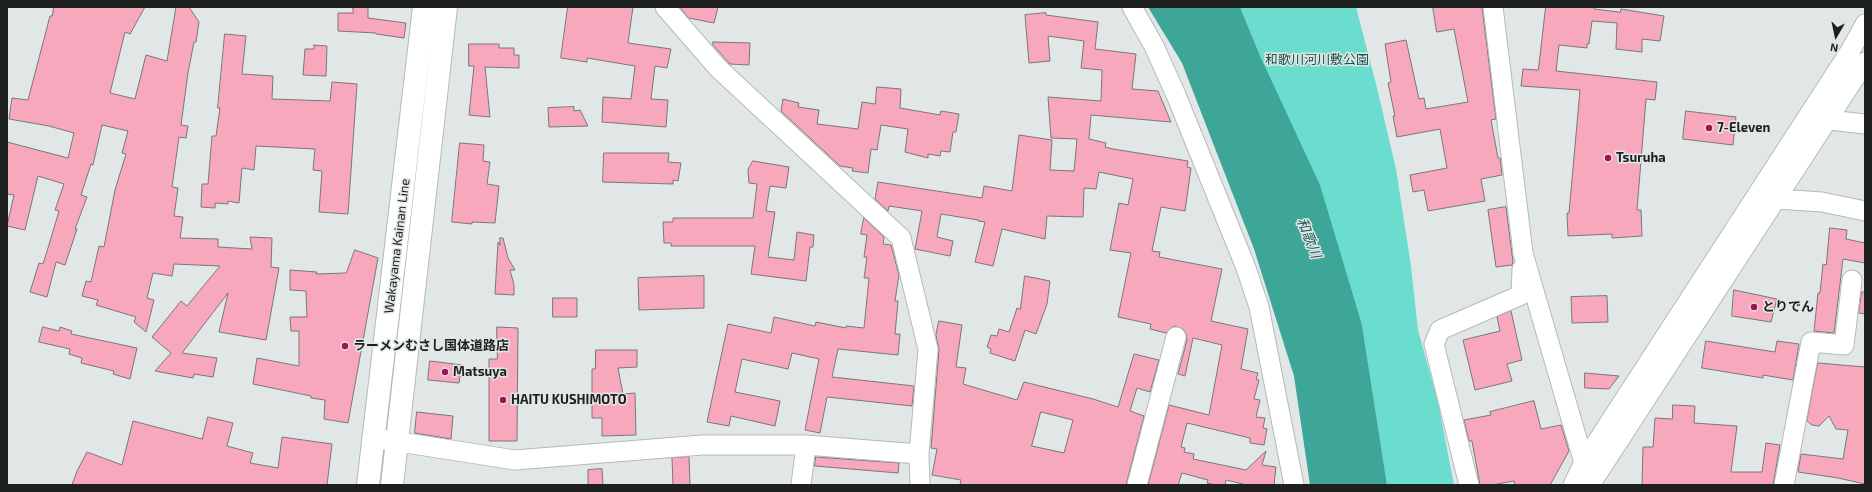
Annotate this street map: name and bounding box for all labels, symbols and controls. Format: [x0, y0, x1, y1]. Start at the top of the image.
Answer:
north arrow [1816, 16, 1856, 56]
text: N [1829, 41, 1839, 55]
park label: 和歌川河川敷公園 [1265, 52, 1369, 68]
place label: 7-Eleven [1717, 120, 1770, 136]
marker: 7-Eleven [1704, 123, 1714, 133]
place label: Tsuruha [1616, 150, 1666, 166]
marker: Tsuruha [1603, 153, 1613, 163]
street label: Wakayama Kainan Line [381, 178, 413, 314]
water label: 和歌川 [1293, 215, 1325, 261]
place label: とりでん [1762, 299, 1814, 315]
marker: とりでん [1749, 302, 1759, 312]
place label: ラーメンむさし国体道路店 [353, 338, 509, 354]
marker: ラーメンむさし国体道路店 [340, 341, 350, 351]
place label: Matsuya [453, 364, 507, 380]
marker: Matsuya [440, 367, 450, 377]
place label: HAITU KUSHIMOTO [511, 392, 627, 408]
marker: HAITU KUSHIMOTO [498, 395, 508, 405]

